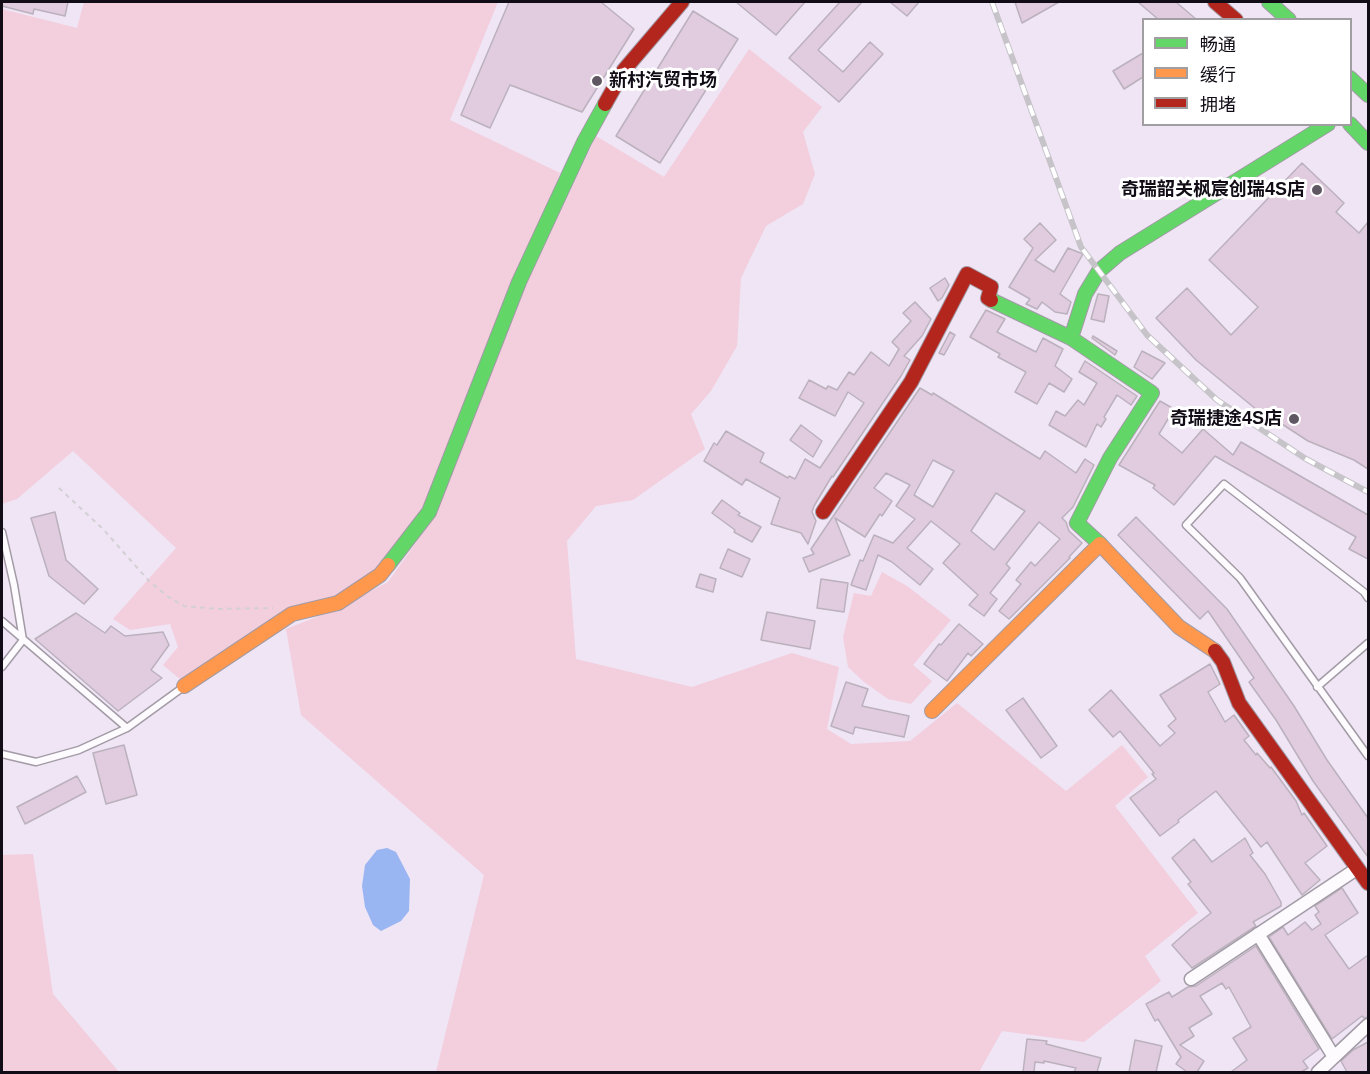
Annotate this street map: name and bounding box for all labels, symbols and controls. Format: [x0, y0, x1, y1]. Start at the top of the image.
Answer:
legend [1142, 18, 1352, 126]
text: 畅通 [1200, 35, 1236, 55]
text: 缓行 [1200, 65, 1236, 85]
place label: 新村汽贸市场 [609, 70, 717, 92]
marker: 新村汽贸市场 [590, 74, 604, 88]
text: 拥堵 [1200, 95, 1236, 115]
place label: 奇瑞韶关枫宸创瑞4S店 [1121, 179, 1305, 201]
marker: 奇瑞韶关枫宸创瑞4S店 [1310, 183, 1324, 197]
place label: 奇瑞捷途4S店 [1170, 408, 1282, 430]
marker: 奇瑞捷途4S店 [1287, 412, 1301, 426]

